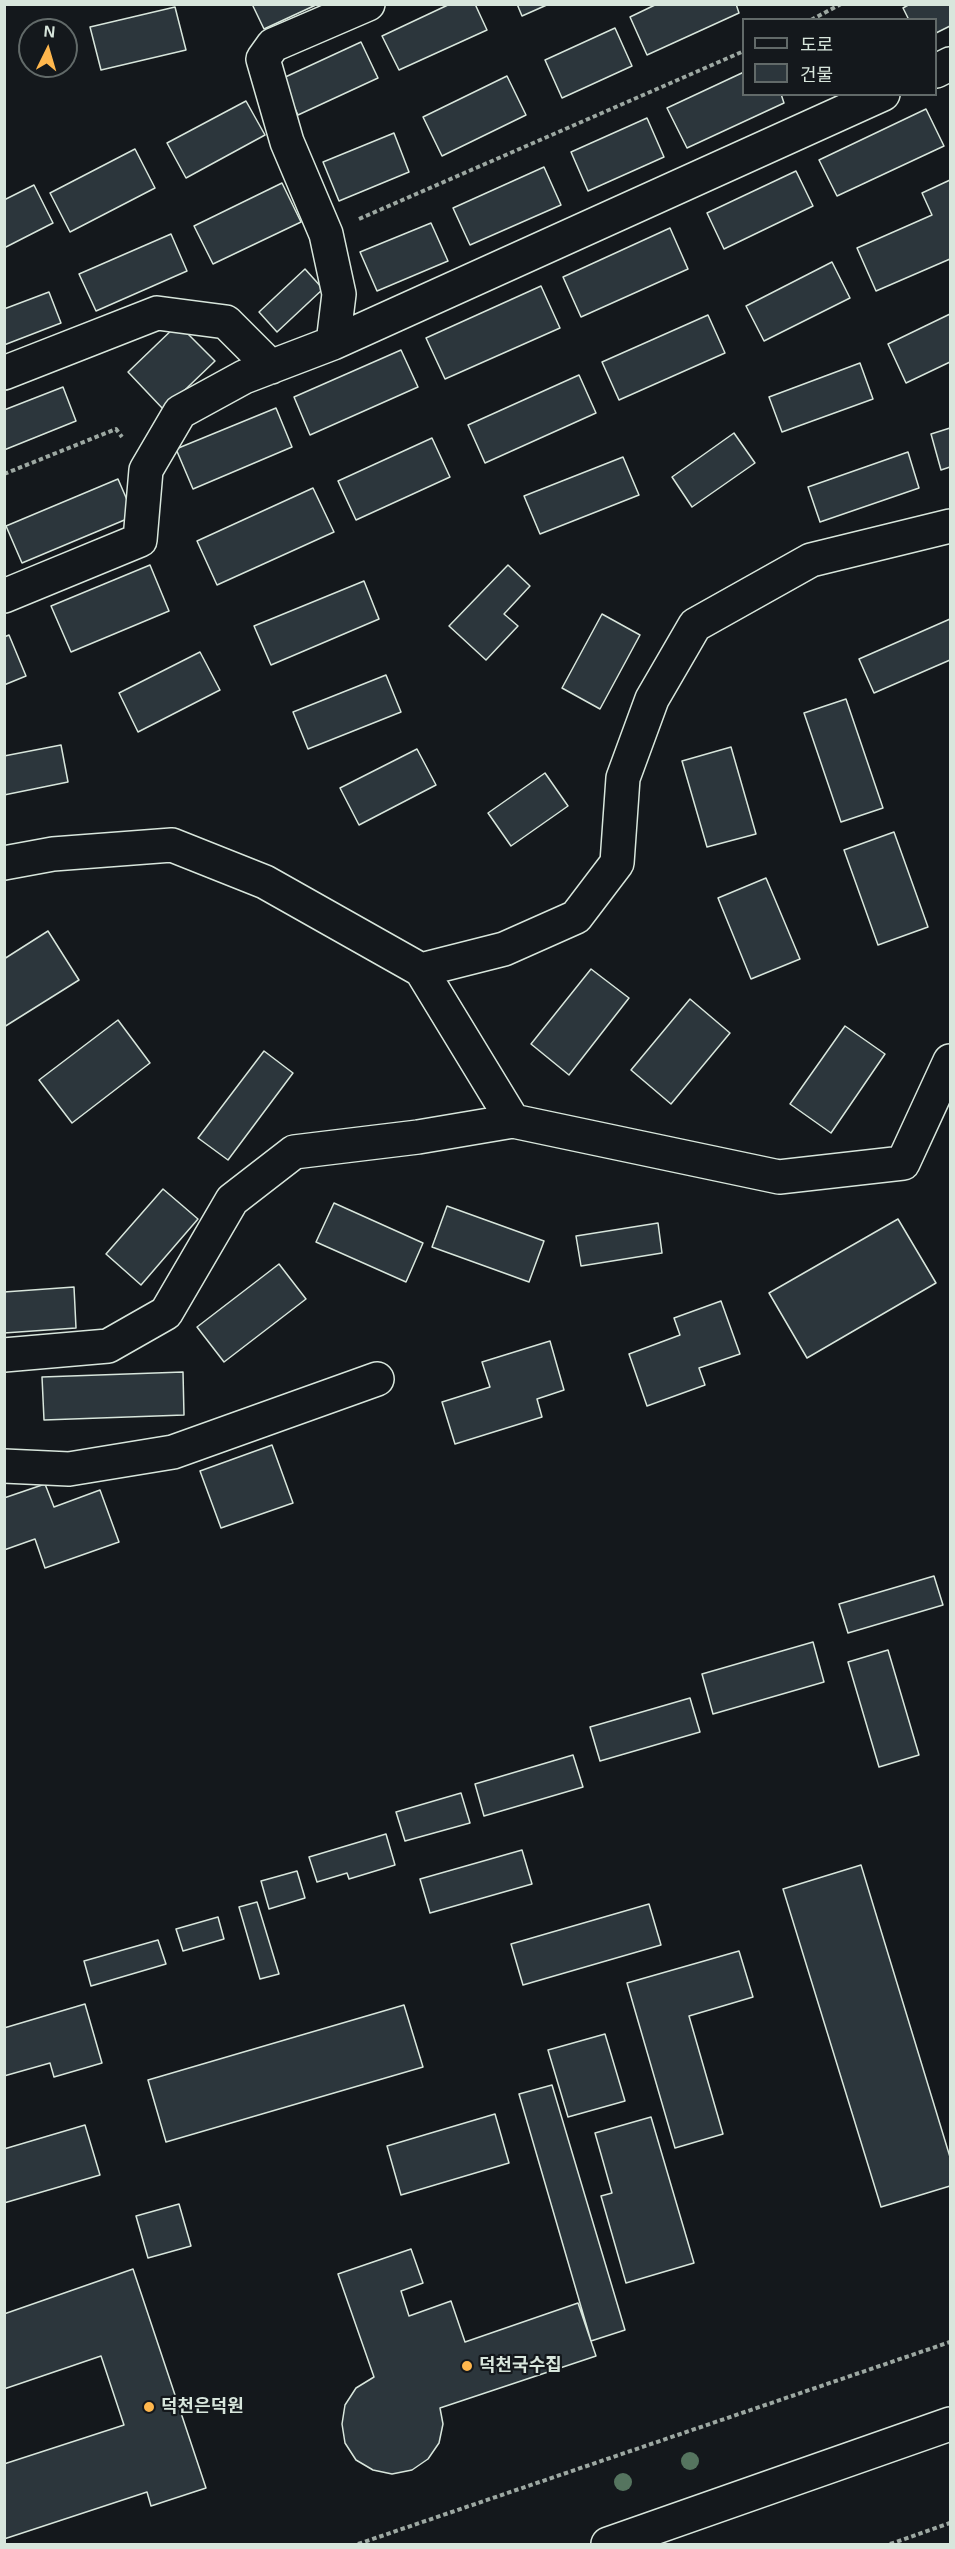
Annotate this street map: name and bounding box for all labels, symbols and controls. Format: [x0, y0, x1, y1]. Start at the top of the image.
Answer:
north arrow [18, 18, 78, 78]
legend [742, 18, 937, 96]
text: N [43, 23, 56, 41]
text: 도로 [800, 35, 833, 55]
text: 건물 [800, 65, 833, 85]
place label: 덕천국수집 [479, 2355, 562, 2377]
marker: 덕천국수집 [460, 2359, 474, 2373]
place label: 덕천은덕원 [161, 2396, 244, 2418]
marker: 덕천은덕원 [142, 2400, 156, 2414]

